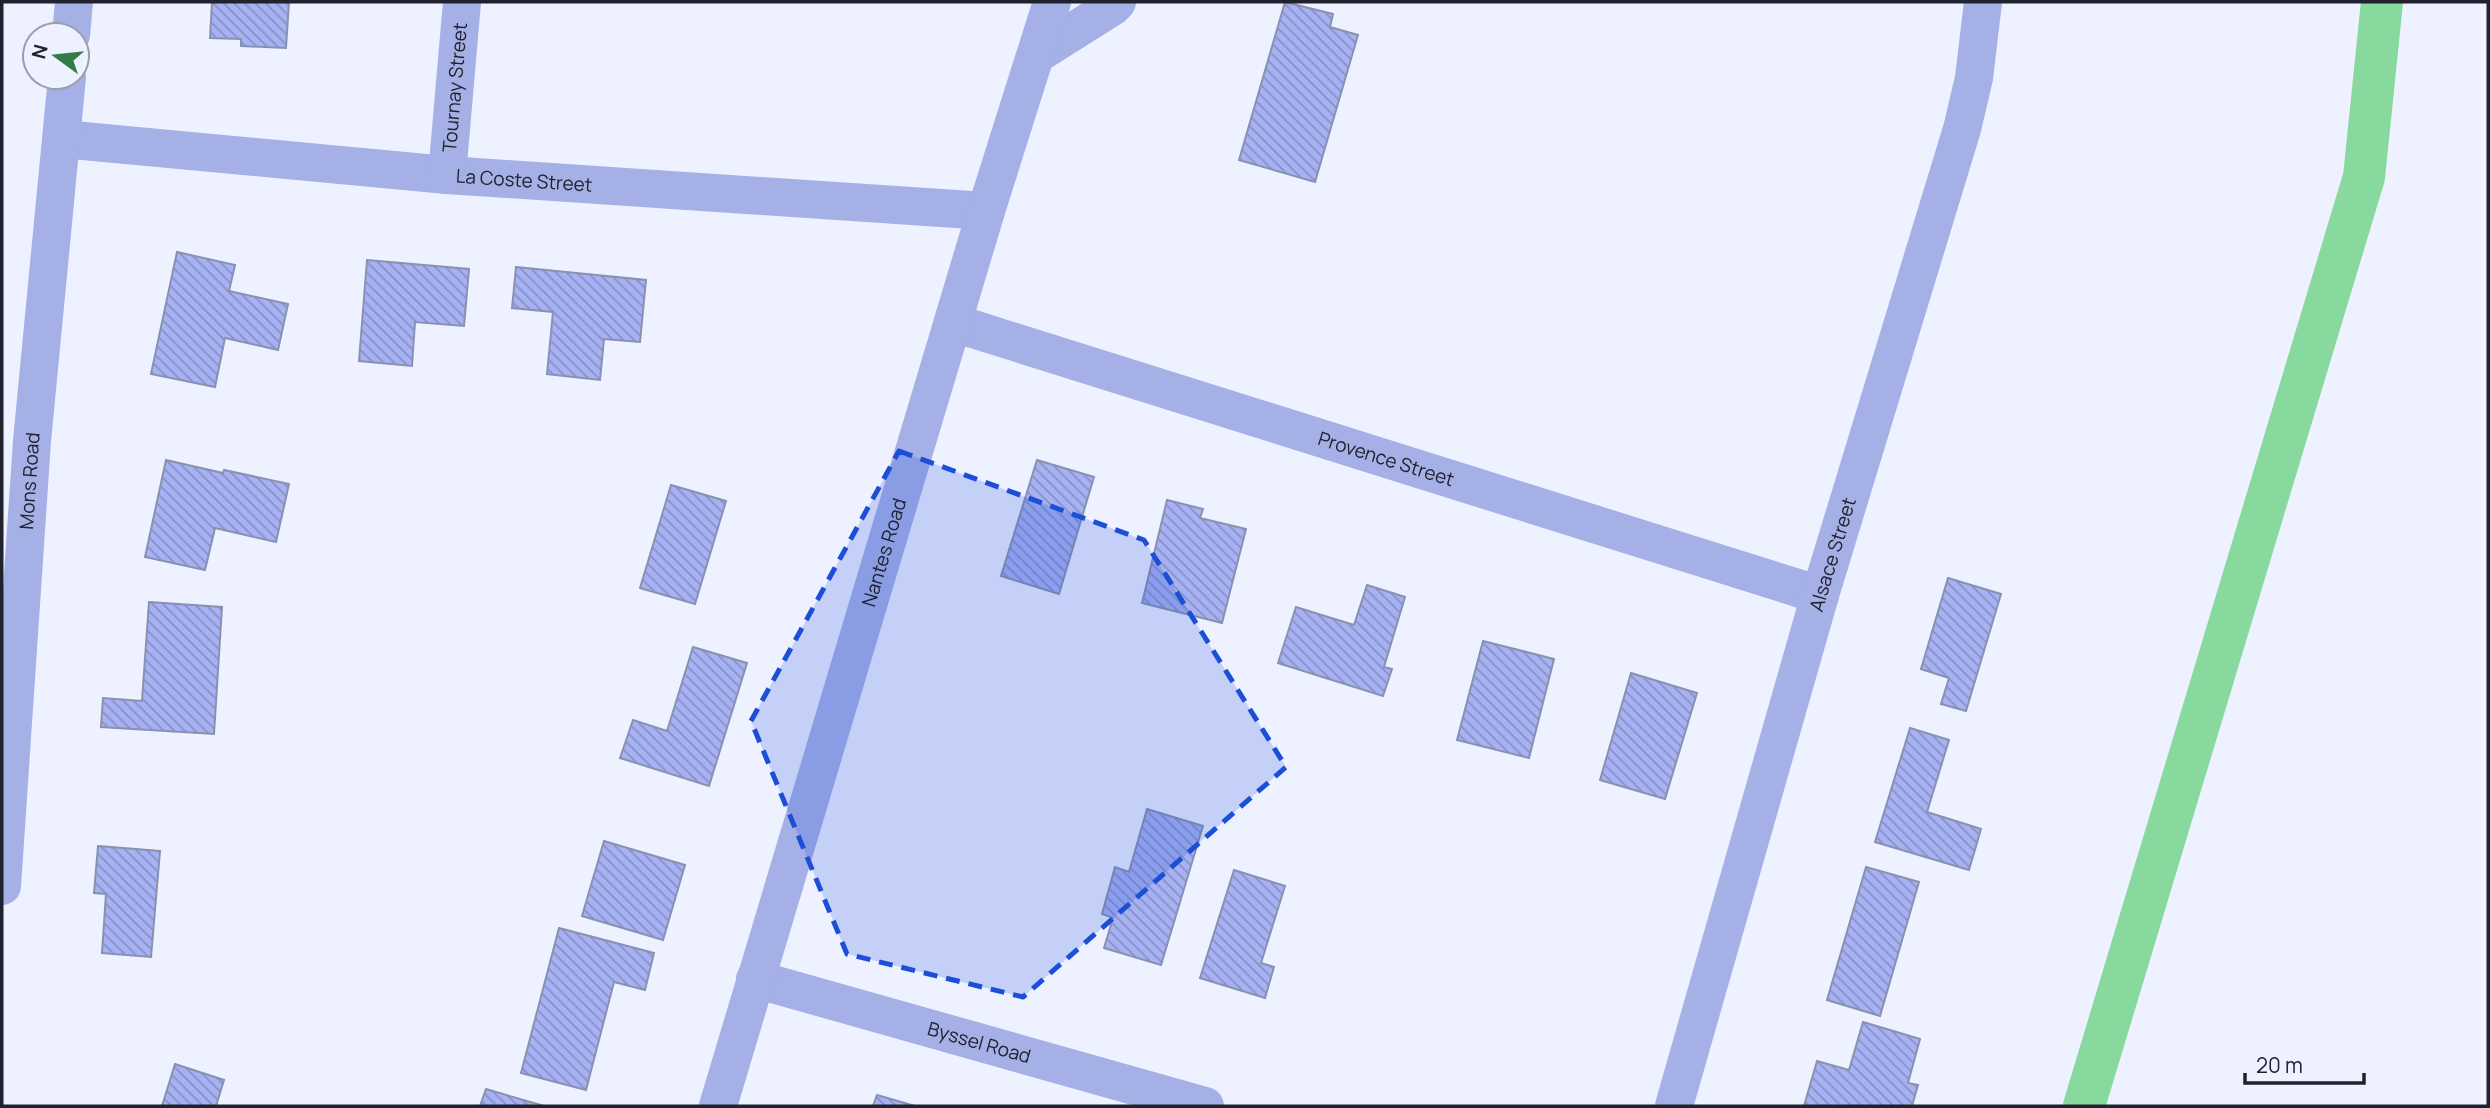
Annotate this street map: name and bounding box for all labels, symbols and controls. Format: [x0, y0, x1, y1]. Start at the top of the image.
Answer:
north arrow [21, 21, 91, 91]
street label: Tournay Street [436, 21, 473, 153]
text: N [25, 42, 54, 62]
street label: La Coste Street [455, 163, 593, 198]
street label: Provence Street [1315, 425, 1458, 492]
street label: Mons Road [13, 431, 46, 530]
street label: Alsace Street [1803, 494, 1862, 614]
street label: Nantes Road [855, 495, 912, 610]
street label: Byssel Road [925, 1015, 1034, 1069]
scale bar [2245, 1042, 2364, 1086]
text: 20 m [2256, 1051, 2303, 1079]

